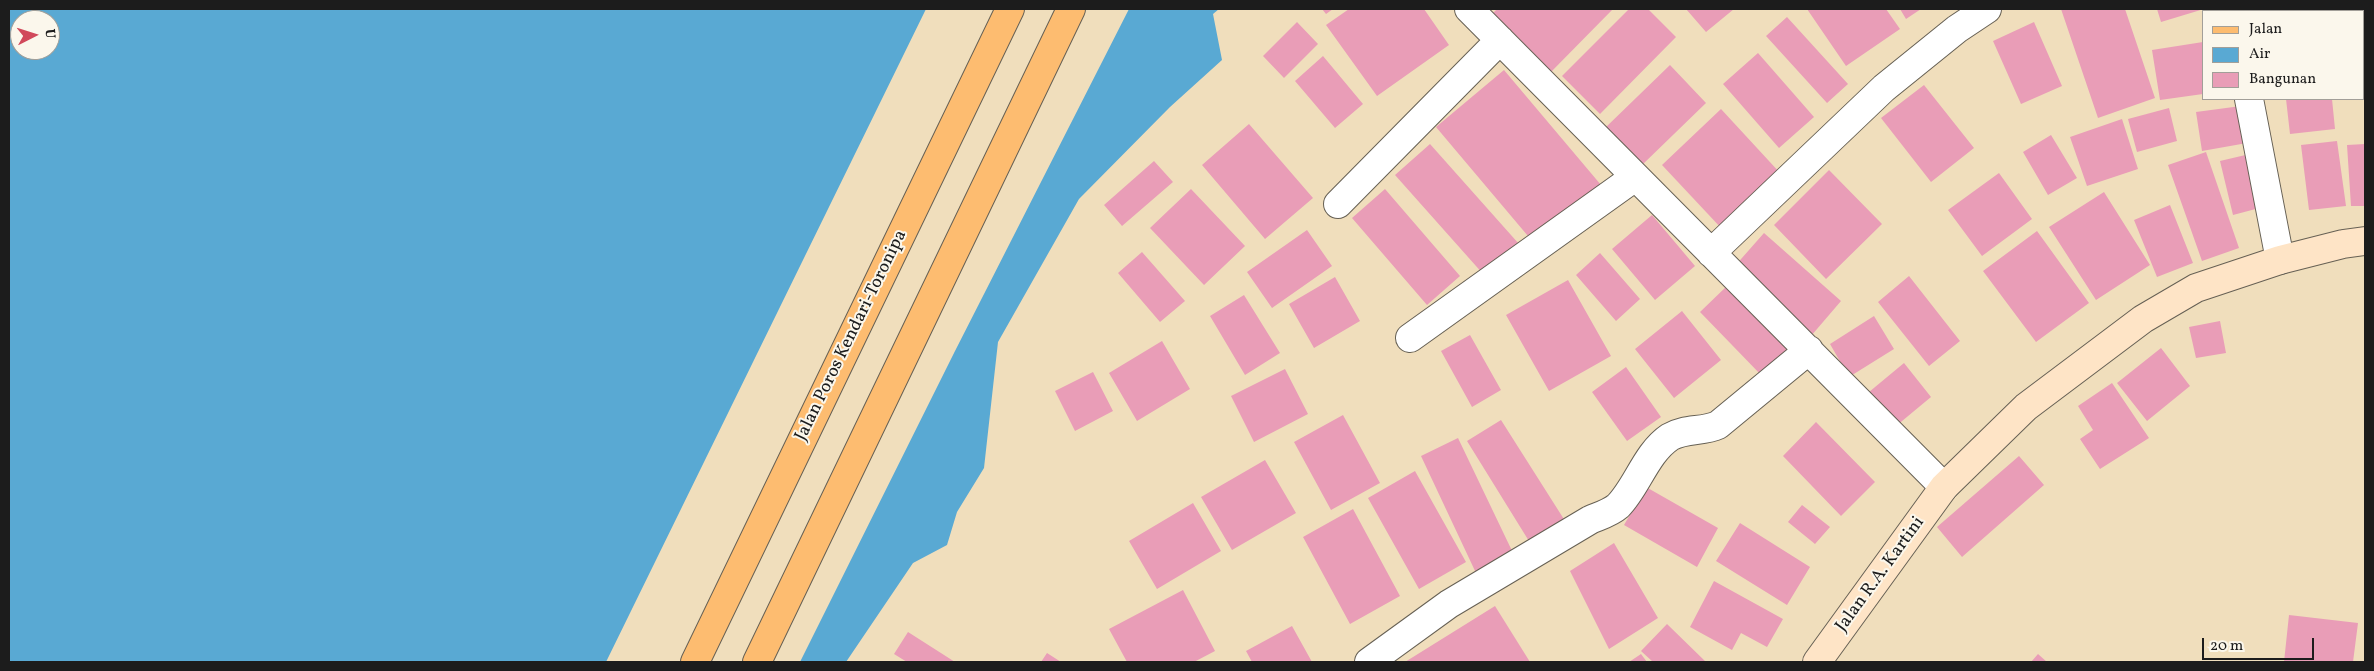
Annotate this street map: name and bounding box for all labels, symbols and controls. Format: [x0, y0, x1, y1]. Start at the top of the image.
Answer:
north arrow [10, 10, 60, 60]
legend [2202, 10, 2364, 100]
text: Jalan [2249, 19, 2282, 40]
text: U [40, 28, 59, 39]
text: Air [2249, 44, 2270, 65]
text: Bangunan [2249, 69, 2316, 90]
street label: Jalan Poros Kendari-Toronipa [791, 227, 913, 445]
street label: Jalan R.A. Kartini [1832, 513, 1930, 637]
scale bar [2204, 628, 2316, 660]
text: 20 m [2210, 636, 2243, 657]

